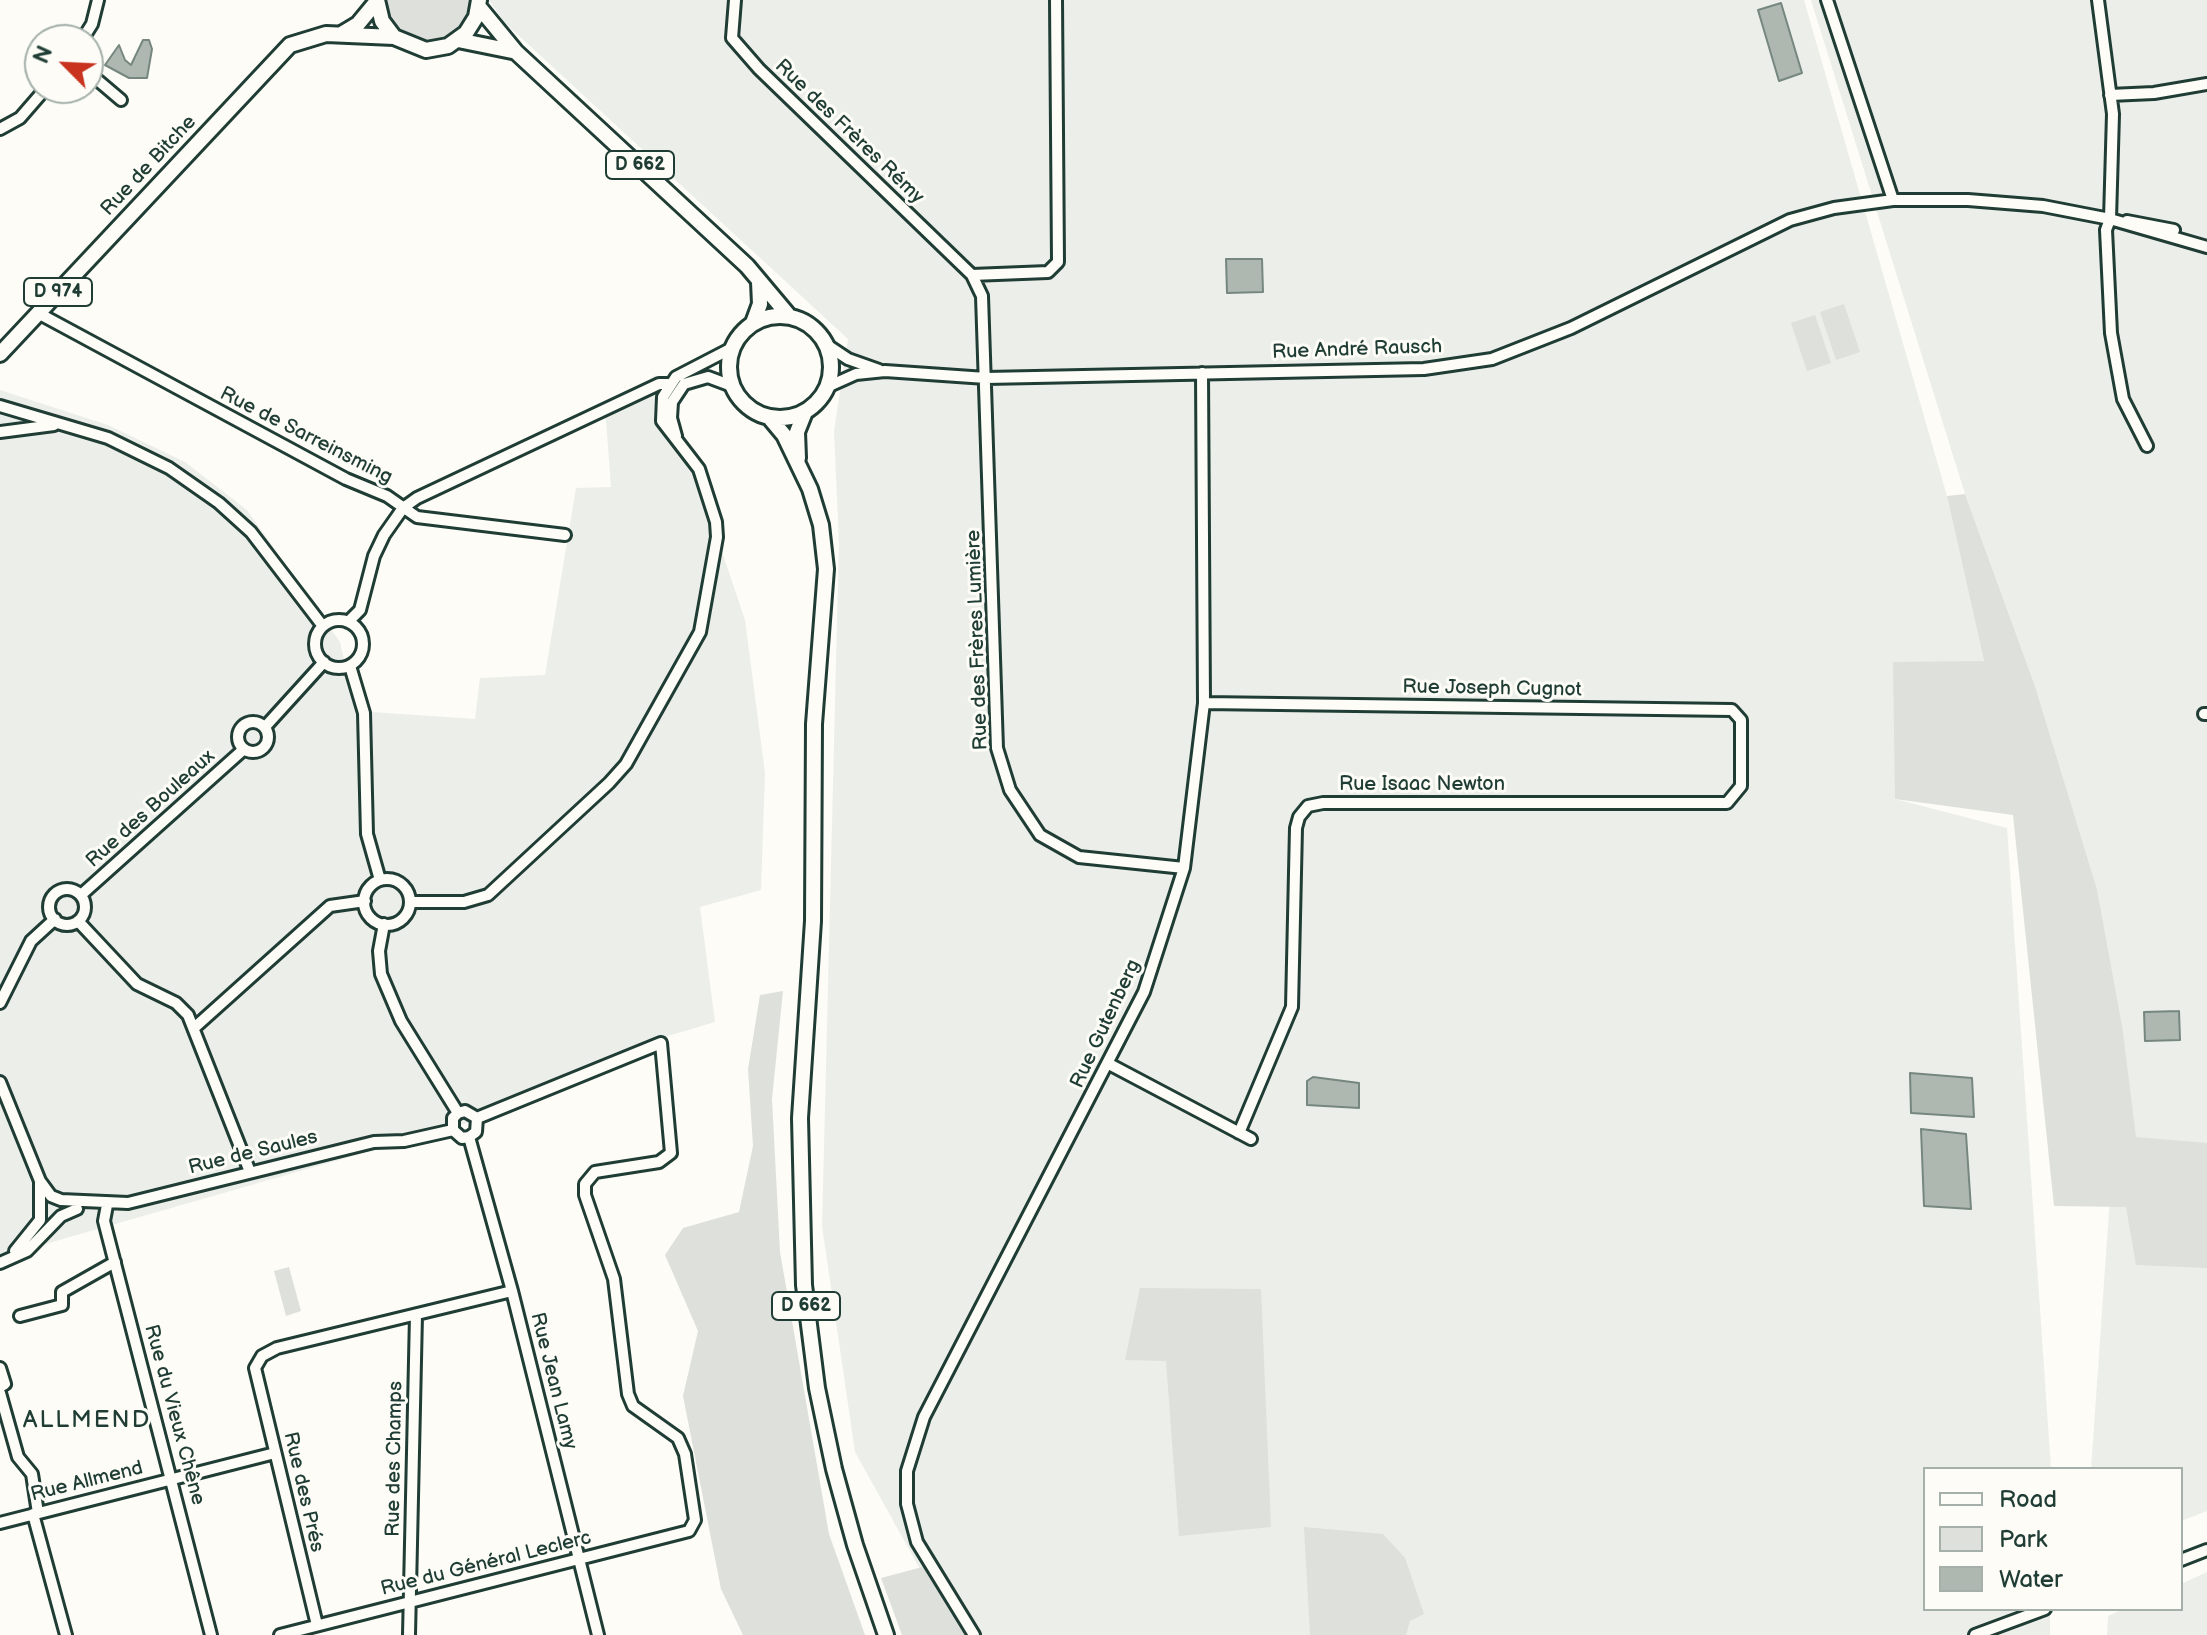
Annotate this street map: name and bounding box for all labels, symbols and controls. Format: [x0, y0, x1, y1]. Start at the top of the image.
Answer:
north arrow [24, 24, 104, 104]
text: N [28, 42, 59, 68]
street label: Rue des Frères Rémy [770, 55, 928, 209]
street label: Rue de Bitche [96, 111, 202, 221]
road number: D 662 [606, 151, 674, 179]
road number: D 974 [24, 278, 92, 306]
street label: Rue André Rausch [1272, 335, 1442, 365]
street label: Rue de Sarreinsming [216, 382, 396, 490]
street label: Rue des Frères Lumière [962, 529, 994, 751]
street label: Rue Joseph Cugnot [1402, 675, 1582, 703]
street label: Rue des Bouleaux [82, 745, 220, 873]
street label: Rue Isaac Newton [1339, 773, 1505, 797]
street label: Rue Gutenberg [1066, 956, 1146, 1092]
street label: Rue de Saules [186, 1125, 320, 1181]
road number: D 662 [772, 1292, 840, 1320]
street label: Rue Jean Lamy [524, 1310, 582, 1452]
street label: Rue du Vieux Chêne [138, 1322, 210, 1508]
street label: Rue des Champs [382, 1381, 408, 1537]
district label: ALLMEND [23, 1407, 151, 1435]
street label: Rue des Prés [278, 1430, 328, 1554]
street label: Rue Allmend [28, 1456, 146, 1508]
legend [1923, 1467, 2183, 1611]
text: Road [1999, 1485, 2057, 1514]
text: Park [1999, 1525, 2047, 1554]
street label: Rue du Général Leclerc [378, 1526, 594, 1602]
text: Water [1999, 1565, 2063, 1594]

